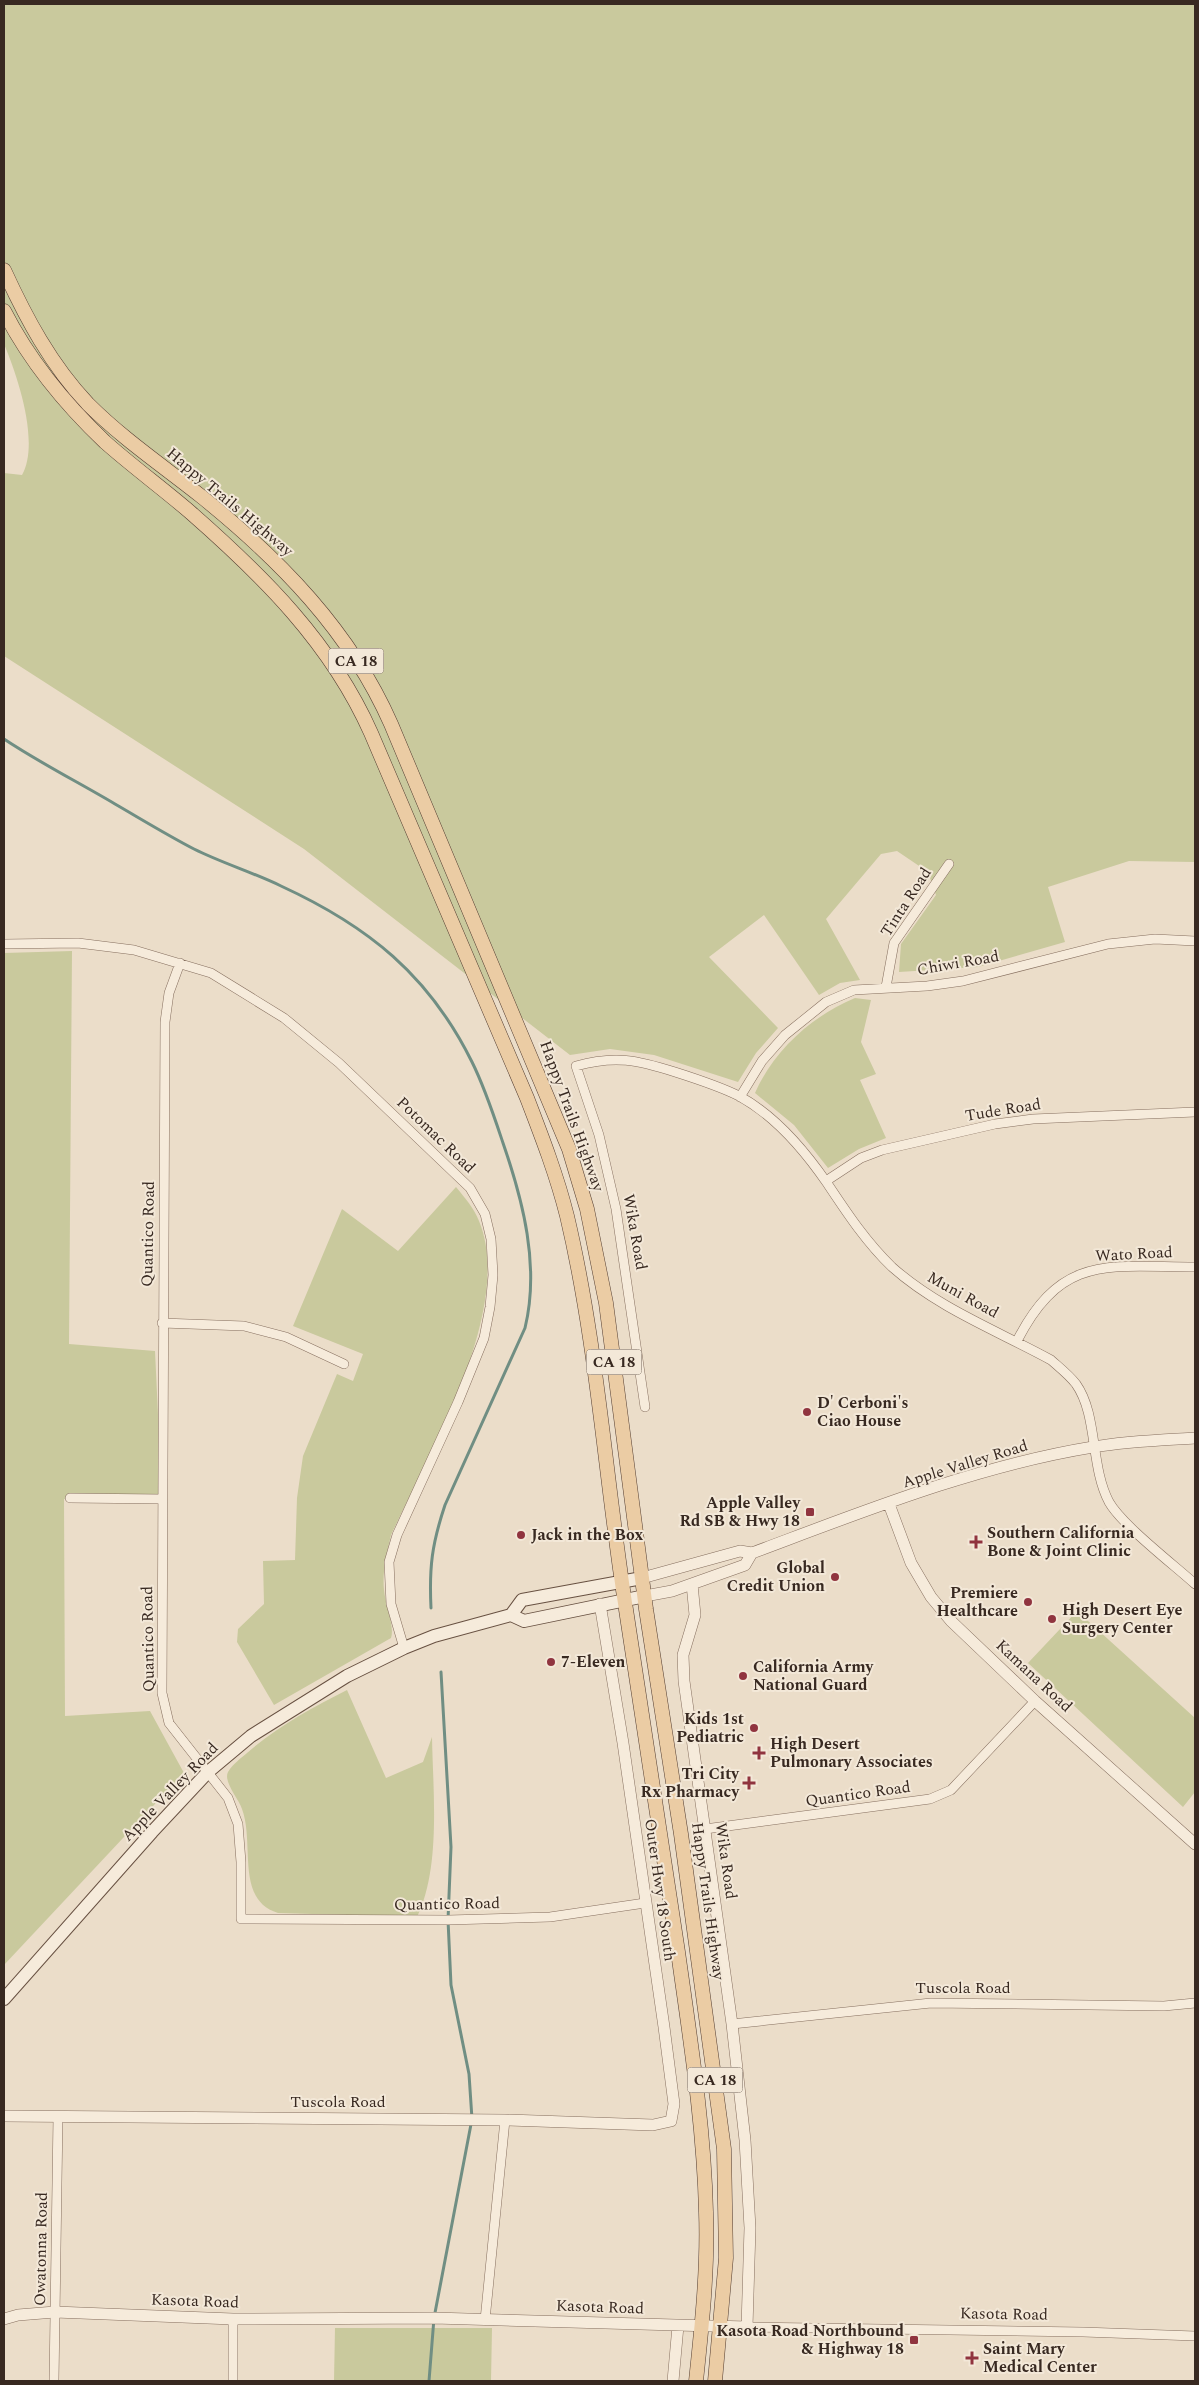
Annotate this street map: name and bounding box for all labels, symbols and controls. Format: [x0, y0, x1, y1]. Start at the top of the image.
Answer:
street label: Happy Trails Highway [161, 442, 300, 563]
road number: CA 18 [328, 648, 384, 674]
street label: Tinta Road [875, 862, 938, 942]
street label: Chiwi Road [915, 944, 1001, 982]
street label: Happy Trails Highway [534, 1037, 611, 1196]
street label: Potomac Road [391, 1091, 481, 1179]
street label: Tude Road [963, 1092, 1043, 1128]
street label: Quantico Road [135, 1181, 161, 1287]
street label: Wika Road [616, 1192, 654, 1272]
street label: Wato Road [1095, 1240, 1173, 1268]
street label: Muni Road [923, 1265, 1003, 1325]
road number: CA 18 [586, 1350, 642, 1374]
place label: D' Cerboni's Ciao House [817, 1391, 908, 1433]
marker: D' Cerboni's Ciao House [801, 1406, 813, 1418]
street label: Apple Valley Road [899, 1433, 1031, 1495]
place label: Apple Valley Rd SB & Hwy 18 [679, 1491, 801, 1533]
marker: Apple Valley Rd SB & Hwy 18 [804, 1506, 816, 1518]
place label: Southern California Bone & Joint Clinic [987, 1521, 1135, 1563]
place label: Jack in the Box [531, 1523, 643, 1547]
marker: Jack in the Box [515, 1529, 527, 1541]
marker: Southern California Bone & Joint Clinic [969, 1535, 983, 1549]
place label: Global Credit Union [727, 1556, 825, 1598]
marker: Global Credit Union [829, 1571, 841, 1583]
place label: Premiere Healthcare [936, 1581, 1018, 1623]
street label: Quantico Road [135, 1586, 161, 1692]
marker: Premiere Healthcare [1022, 1596, 1034, 1608]
place label: High Desert Eye Surgery Center [1062, 1598, 1182, 1640]
marker: High Desert Eye Surgery Center [1046, 1613, 1058, 1625]
street label: Kamana Road [990, 1634, 1078, 1718]
place label: 7-Eleven [561, 1650, 626, 1674]
place label: California Army National Guard [753, 1655, 874, 1697]
marker: 7-Eleven [545, 1656, 557, 1668]
marker: California Army National Guard [737, 1670, 749, 1682]
place label: Kids 1st Pediatric [676, 1707, 744, 1749]
marker: Kids 1st Pediatric [748, 1722, 760, 1734]
place label: High Desert Pulmonary Associates [770, 1732, 933, 1774]
street label: Apple Valley Road [116, 1737, 224, 1847]
marker: High Desert Pulmonary Associates [752, 1746, 766, 1760]
place label: Tri City Rx Pharmacy [641, 1762, 740, 1804]
street label: Quantico Road [804, 1775, 912, 1813]
marker: Tri City Rx Pharmacy [743, 1777, 755, 1789]
street label: Outer Hwy 18 South [638, 1817, 682, 1963]
street label: Happy Trails Highway [685, 1821, 731, 1983]
street label: Wika Road [709, 1821, 743, 1901]
street label: Quantico Road [394, 1891, 500, 1917]
street label: Tuscola Road [915, 1976, 1011, 2000]
road number: CA 18 [688, 2068, 742, 2092]
street label: Tuscola Road [290, 2090, 386, 2114]
street label: Owatonna Road [28, 2192, 54, 2306]
street label: Kasota Road [151, 2287, 239, 2315]
street label: Kasota Road [556, 2293, 644, 2321]
street label: Kasota Road [960, 2301, 1048, 2327]
place label: Kasota Road Northbound & Highway 18 [716, 2319, 904, 2361]
marker: Kasota Road Northbound & Highway 18 [908, 2334, 920, 2346]
place label: Saint Mary Medical Center [983, 2337, 1097, 2379]
marker: Saint Mary Medical Center [965, 2351, 979, 2365]

